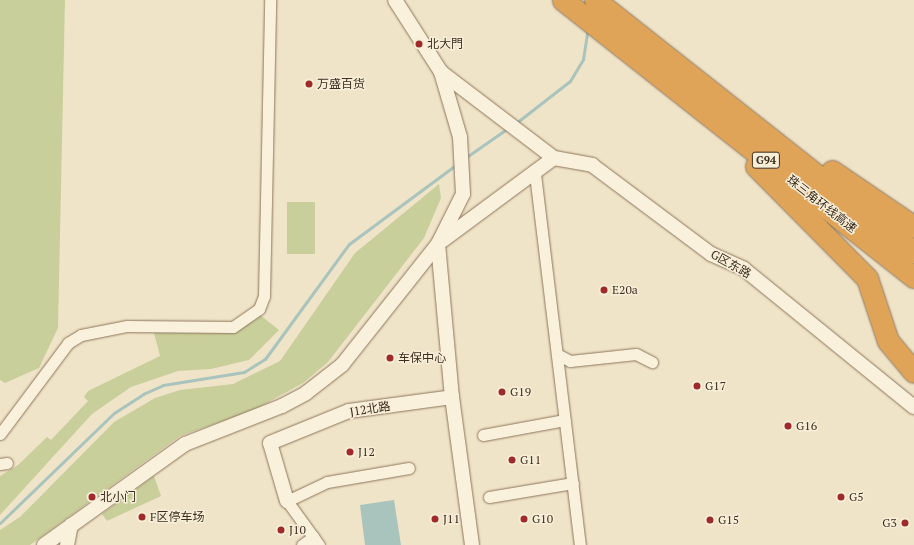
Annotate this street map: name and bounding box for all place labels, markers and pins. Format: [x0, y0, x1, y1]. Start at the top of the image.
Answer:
place label: 北大門 [427, 37, 463, 51]
marker: 北大門 [414, 39, 424, 49]
place label: 万盛百货 [317, 77, 365, 91]
marker: 万盛百货 [304, 79, 314, 89]
place label: E20a [612, 283, 638, 297]
marker: E20a [599, 285, 609, 295]
place label: 车保中心 [398, 351, 446, 365]
marker: 车保中心 [385, 353, 395, 363]
place label: G17 [705, 379, 726, 393]
marker: G17 [692, 381, 702, 391]
place label: G19 [510, 385, 531, 399]
marker: G19 [497, 387, 507, 397]
place label: G16 [796, 419, 817, 433]
marker: G16 [783, 421, 793, 431]
place label: J12 [358, 445, 375, 459]
marker: J12 [345, 447, 355, 457]
place label: G11 [520, 453, 541, 467]
marker: G11 [507, 455, 517, 465]
place label: 北小门 [100, 490, 136, 504]
place label: G5 [849, 490, 864, 504]
marker: 北小门 [87, 492, 97, 502]
marker: G5 [836, 492, 846, 502]
place label: F区停车场 [150, 510, 205, 524]
marker: F区停车场 [137, 512, 147, 522]
place label: J11 [443, 512, 460, 526]
place label: G10 [532, 512, 553, 526]
place label: G15 [718, 513, 739, 527]
marker: J11 [430, 514, 440, 524]
marker: G10 [519, 514, 529, 524]
marker: G15 [705, 515, 715, 525]
place label: G3 [882, 516, 897, 530]
marker: G3 [900, 518, 910, 528]
place label: J10 [289, 523, 306, 537]
marker: J10 [276, 525, 286, 535]

